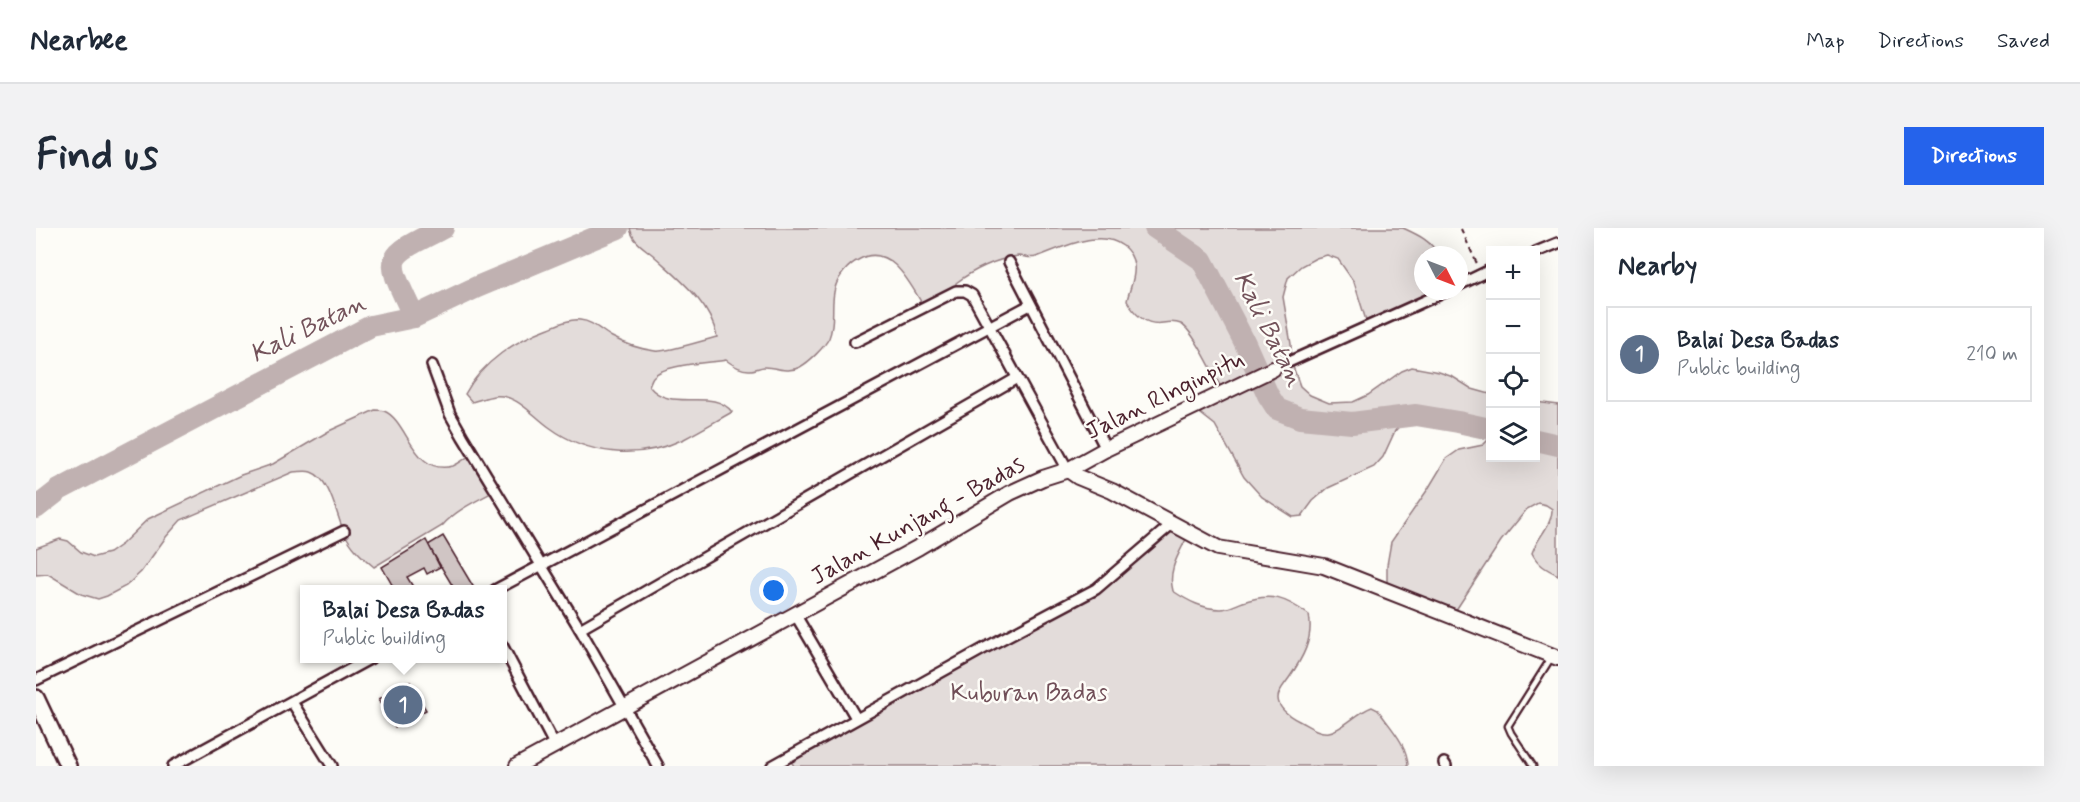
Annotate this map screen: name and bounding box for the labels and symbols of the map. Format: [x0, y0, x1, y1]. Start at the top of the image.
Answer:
north arrow [1414, 246, 1468, 300]
water label: Kali Batan [1225, 266, 1312, 393]
water label: Kali Batan [244, 286, 372, 372]
street label: Jalan RInginpitu [1081, 344, 1250, 449]
street label: Jalan Kunjang - Badas [806, 449, 1032, 595]
your location [759, 576, 788, 605]
park label: Kuburan Badas [950, 678, 1108, 709]
pin: 1 [384, 682, 422, 728]

